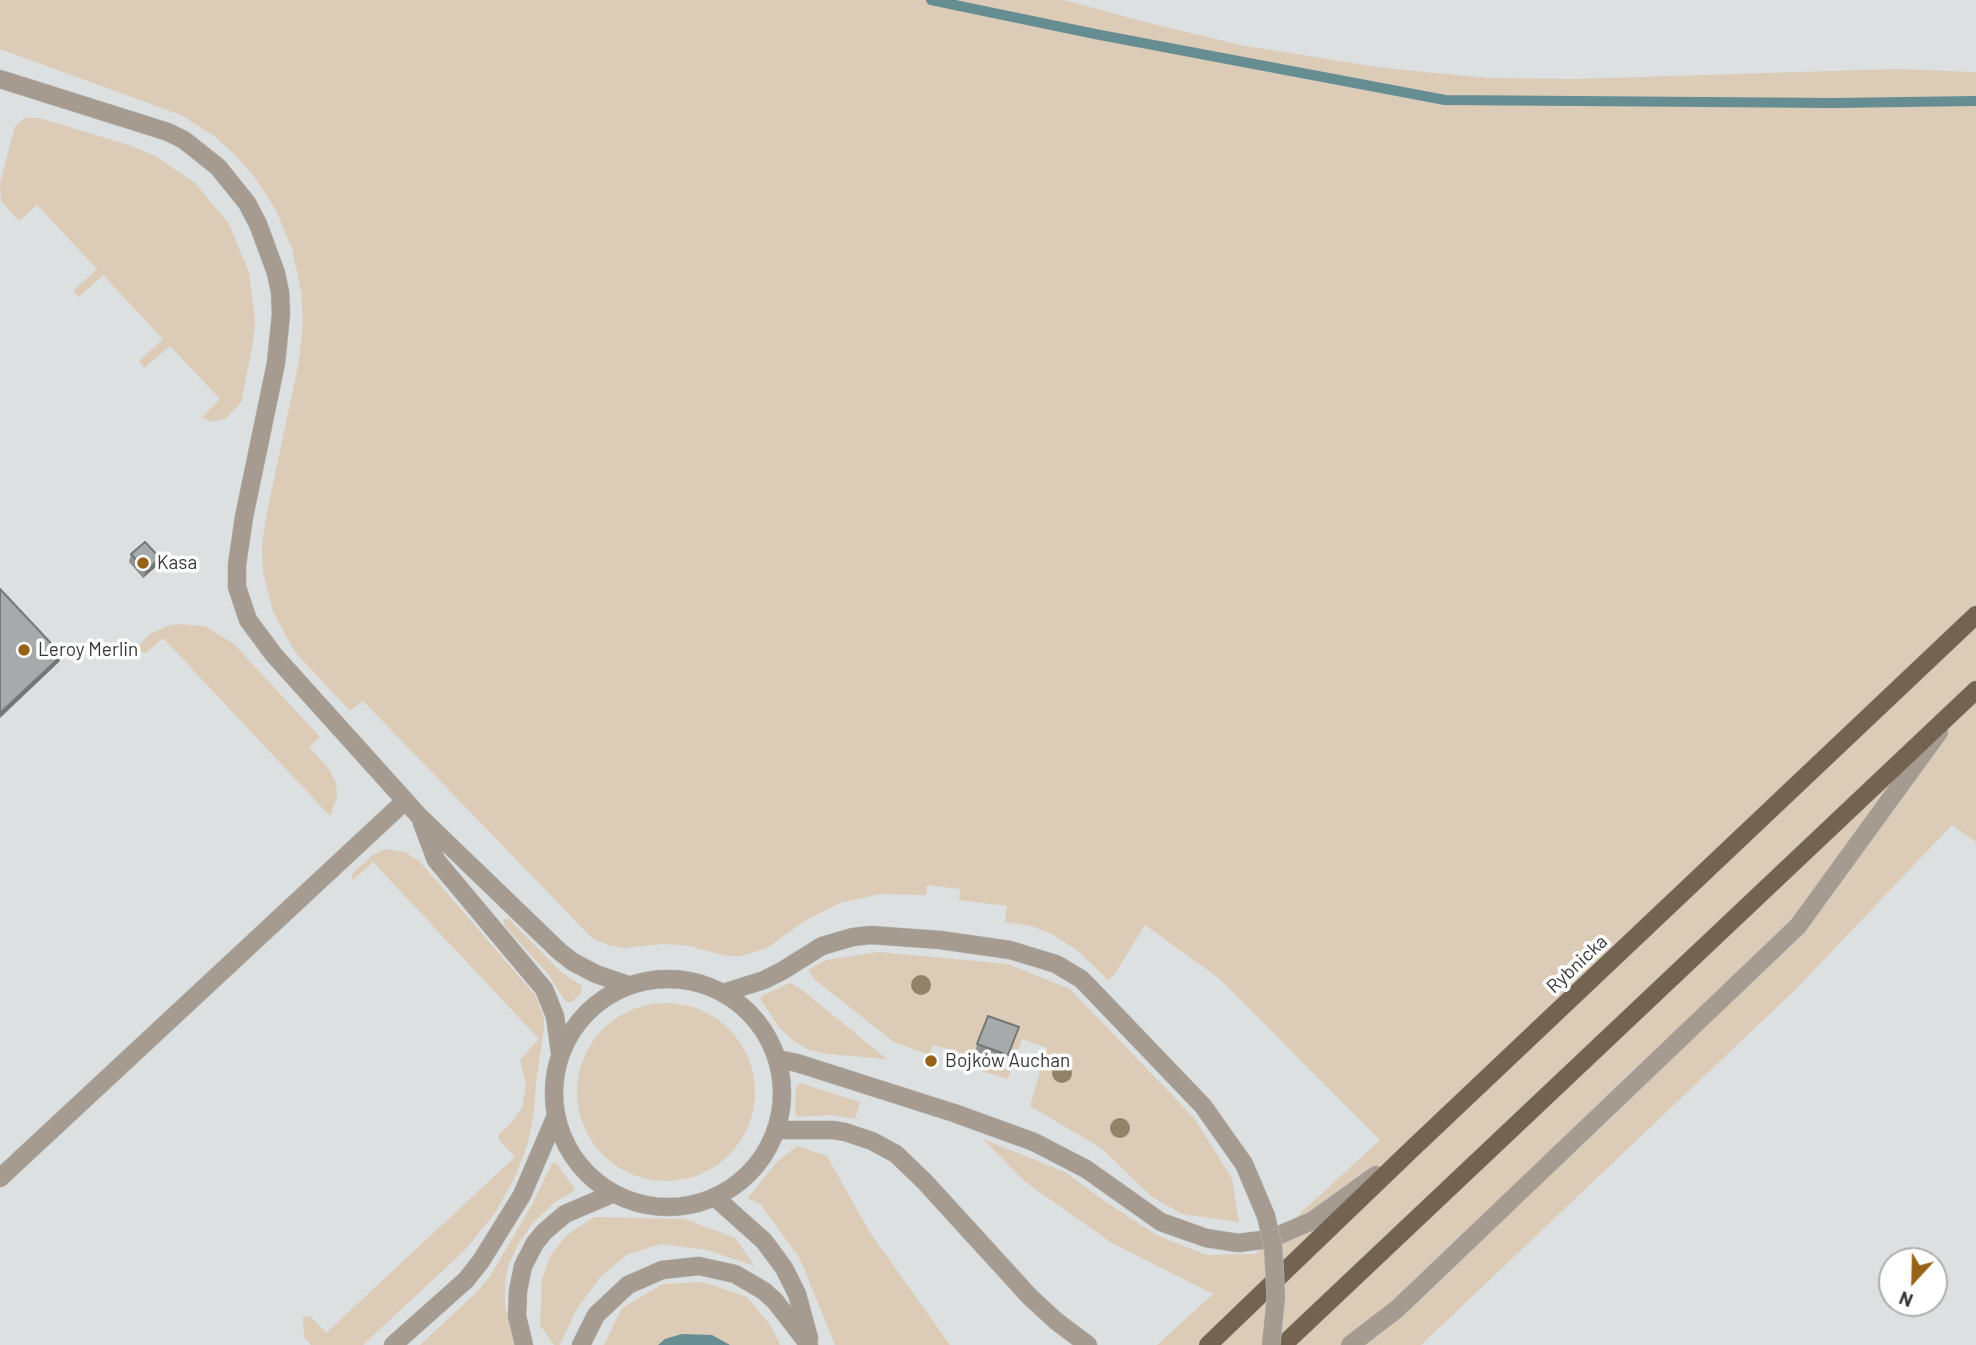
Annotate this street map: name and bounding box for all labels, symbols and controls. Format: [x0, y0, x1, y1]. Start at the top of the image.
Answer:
place label: Kasa [157, 552, 197, 574]
marker: Kasa [135, 555, 151, 571]
place label: Leroy Merlin [38, 639, 138, 661]
marker: Leroy Merlin [16, 642, 32, 658]
street label: Rybnicka [1542, 930, 1612, 998]
place label: Bojków Auchan [945, 1050, 1070, 1072]
marker: Bojków Auchan [923, 1053, 939, 1069]
north arrow [1878, 1247, 1948, 1317]
text: N [1896, 1287, 1916, 1313]

